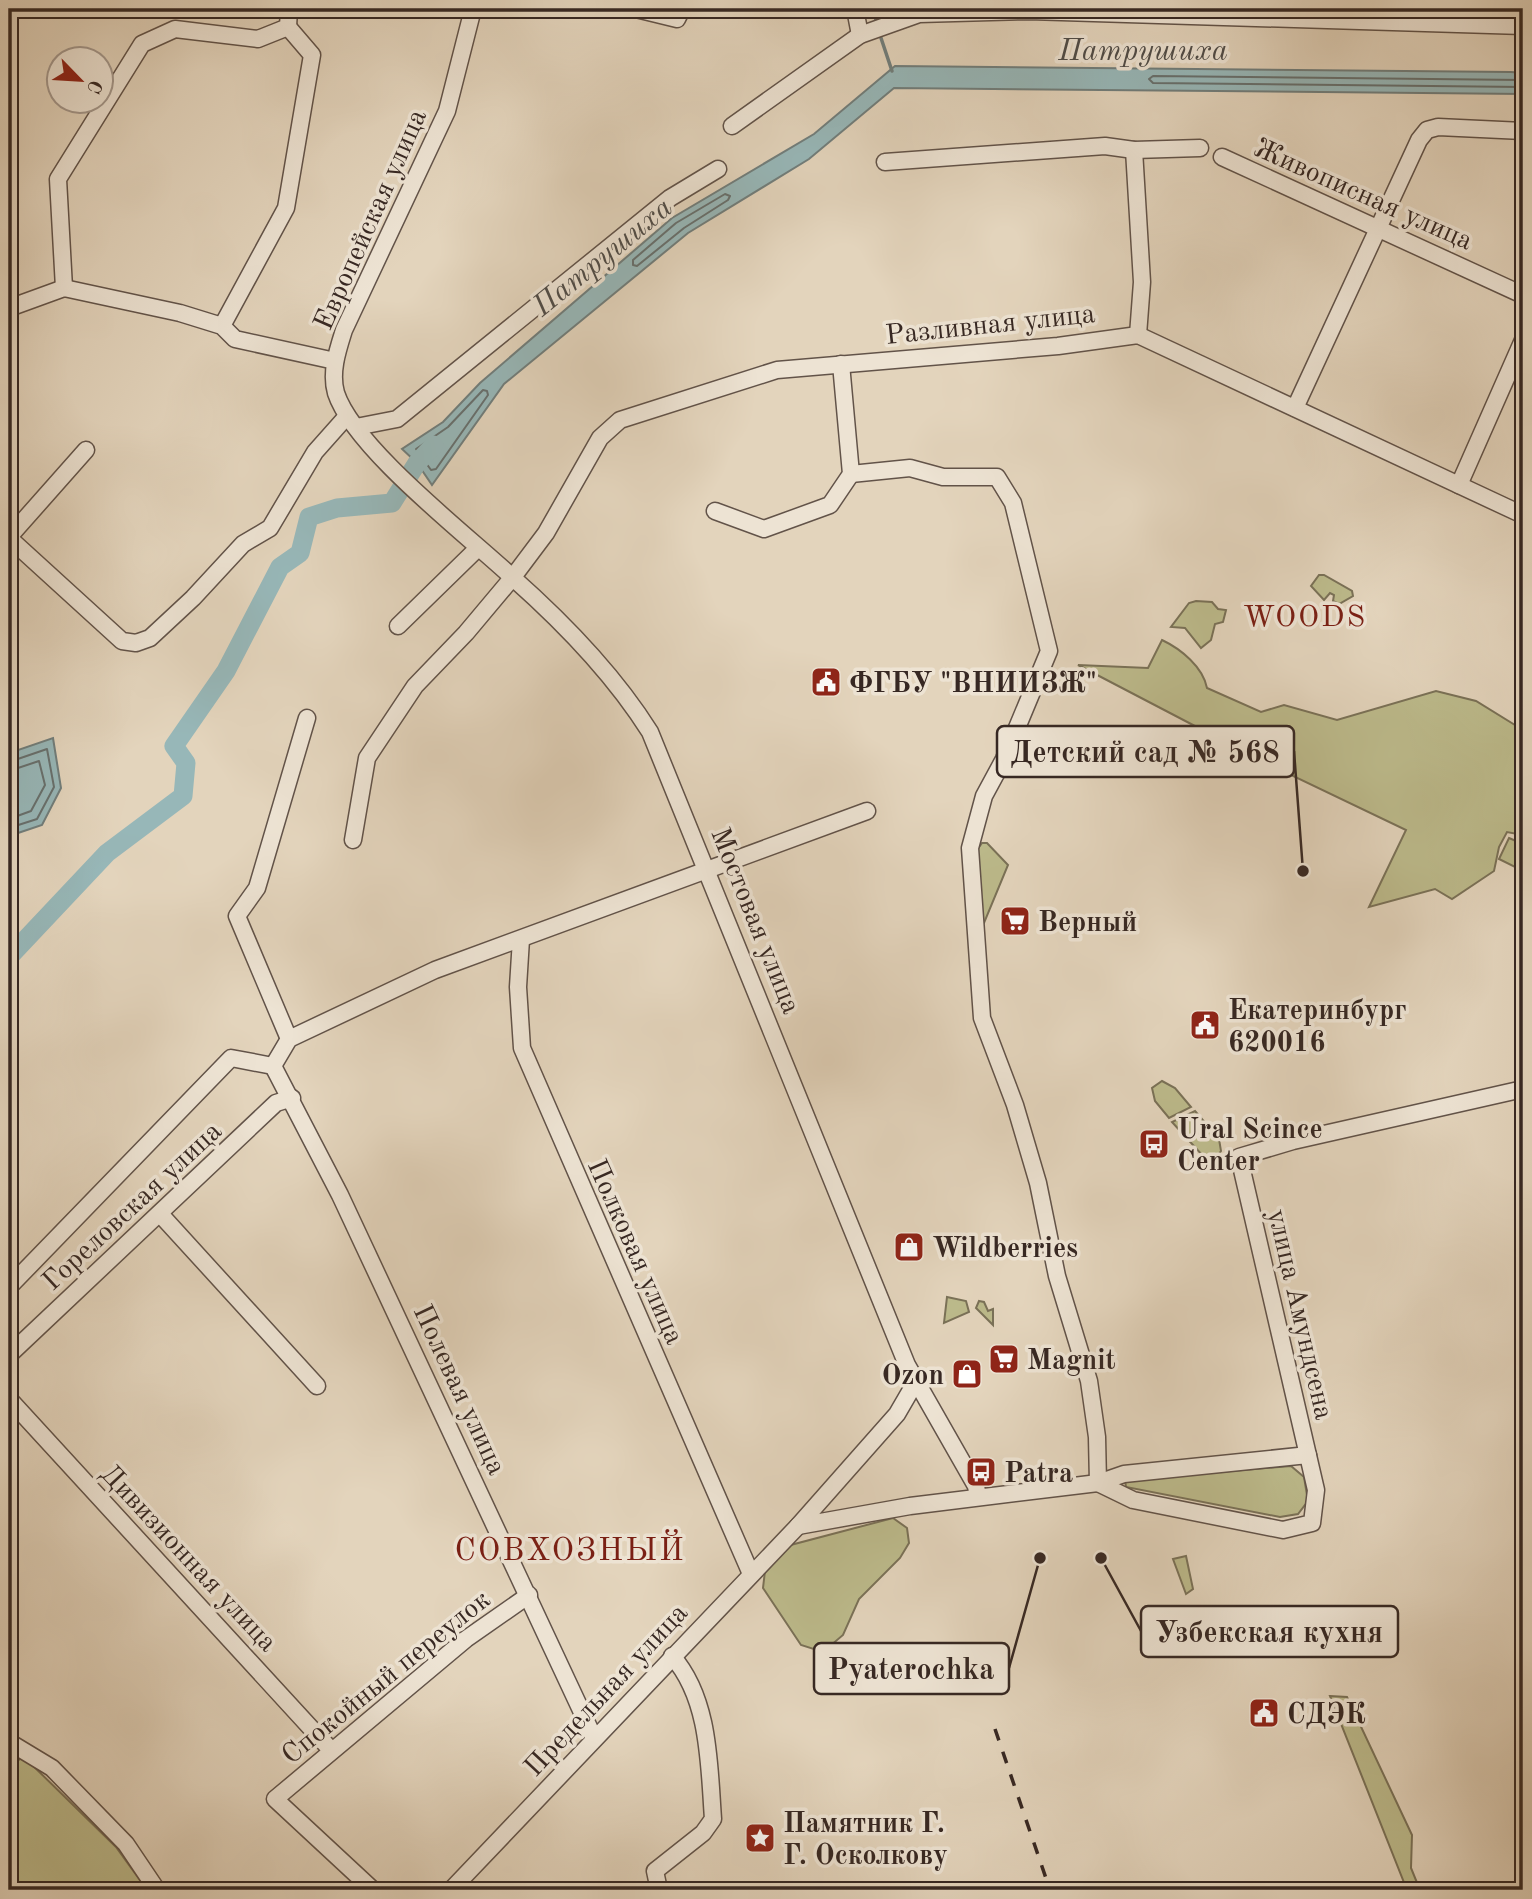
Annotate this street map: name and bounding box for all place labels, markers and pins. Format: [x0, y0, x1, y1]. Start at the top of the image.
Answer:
public building icon: ФГБУ "ВНИИЗЖ" [809, 665, 843, 699]
place label: ФГБУ "ВНИИЗЖ" [849, 670, 1097, 699]
callout: Детский сад № 568 [997, 726, 1294, 777]
supermarket icon: Верный [998, 904, 1032, 938]
place label: Верный [1038, 910, 1137, 938]
place label: Екатеринбург 620016 [1228, 998, 1407, 1058]
public building icon: Екатеринбург 620016 [1188, 1008, 1222, 1042]
place label: Ural Scince Center [1177, 1117, 1323, 1177]
bus stop icon: Ural Scince Center [1137, 1127, 1171, 1161]
shop icon: Wildberries [892, 1230, 926, 1264]
place label: Wildberries [932, 1236, 1078, 1264]
supermarket icon: Magnit [987, 1342, 1021, 1376]
place label: Magnit [1027, 1348, 1116, 1376]
shop icon: Ozon [950, 1357, 984, 1391]
place label: Ozon [882, 1363, 944, 1391]
bus stop icon: Patra [964, 1455, 998, 1489]
place label: Patra [1004, 1461, 1073, 1489]
callout: Узбекская кухня [1141, 1606, 1398, 1657]
callout: Pyaterochka [814, 1643, 1009, 1694]
public building icon: СДЭК [1247, 1696, 1281, 1730]
place label: СДЭК [1287, 1701, 1366, 1730]
place label: Памятник Г. Г. Осколкову [783, 1811, 948, 1871]
place icon: Памятник Г. Г. Осколкову [743, 1821, 777, 1855]

